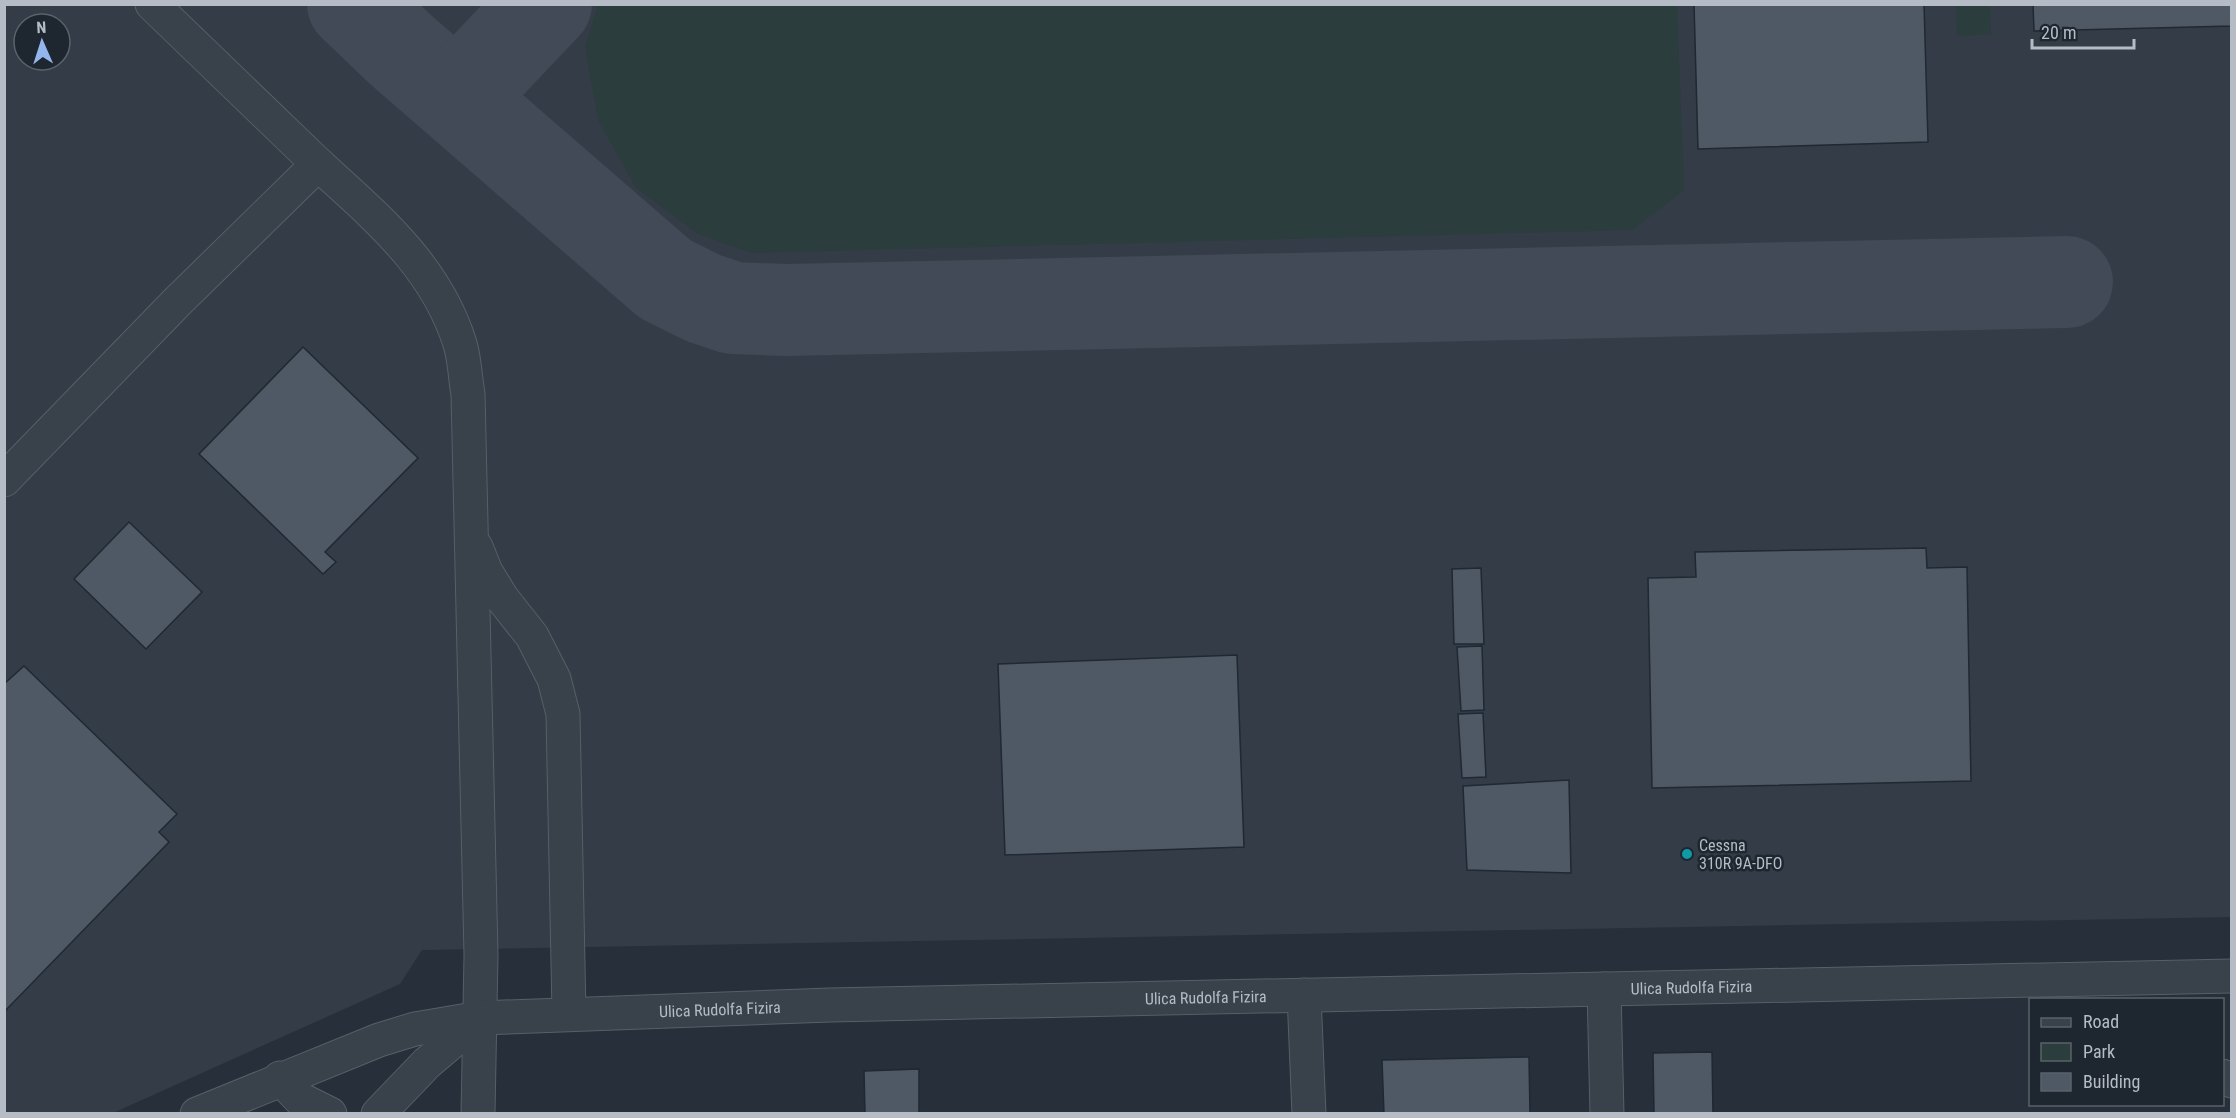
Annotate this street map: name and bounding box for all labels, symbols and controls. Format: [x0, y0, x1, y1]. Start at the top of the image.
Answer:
north arrow [12, 12, 72, 72]
scale bar [2032, 12, 2134, 50]
text: N [36, 18, 47, 37]
text: 20 m [2041, 22, 2076, 43]
place label: Cessna 310R 9A-DFO [1699, 836, 1782, 873]
marker: Cessna 310R 9A-DFO [1680, 847, 1694, 861]
street label: Ulica Rudolfa Fizira [1631, 976, 1753, 998]
street label: Ulica Rudolfa Fizira [1145, 986, 1267, 1008]
street label: Ulica Rudolfa Fizira [659, 997, 781, 1021]
legend [2029, 998, 2224, 1106]
text: Road [2083, 1011, 2119, 1032]
text: Park [2083, 1041, 2115, 1062]
text: Building [2083, 1071, 2140, 1092]

